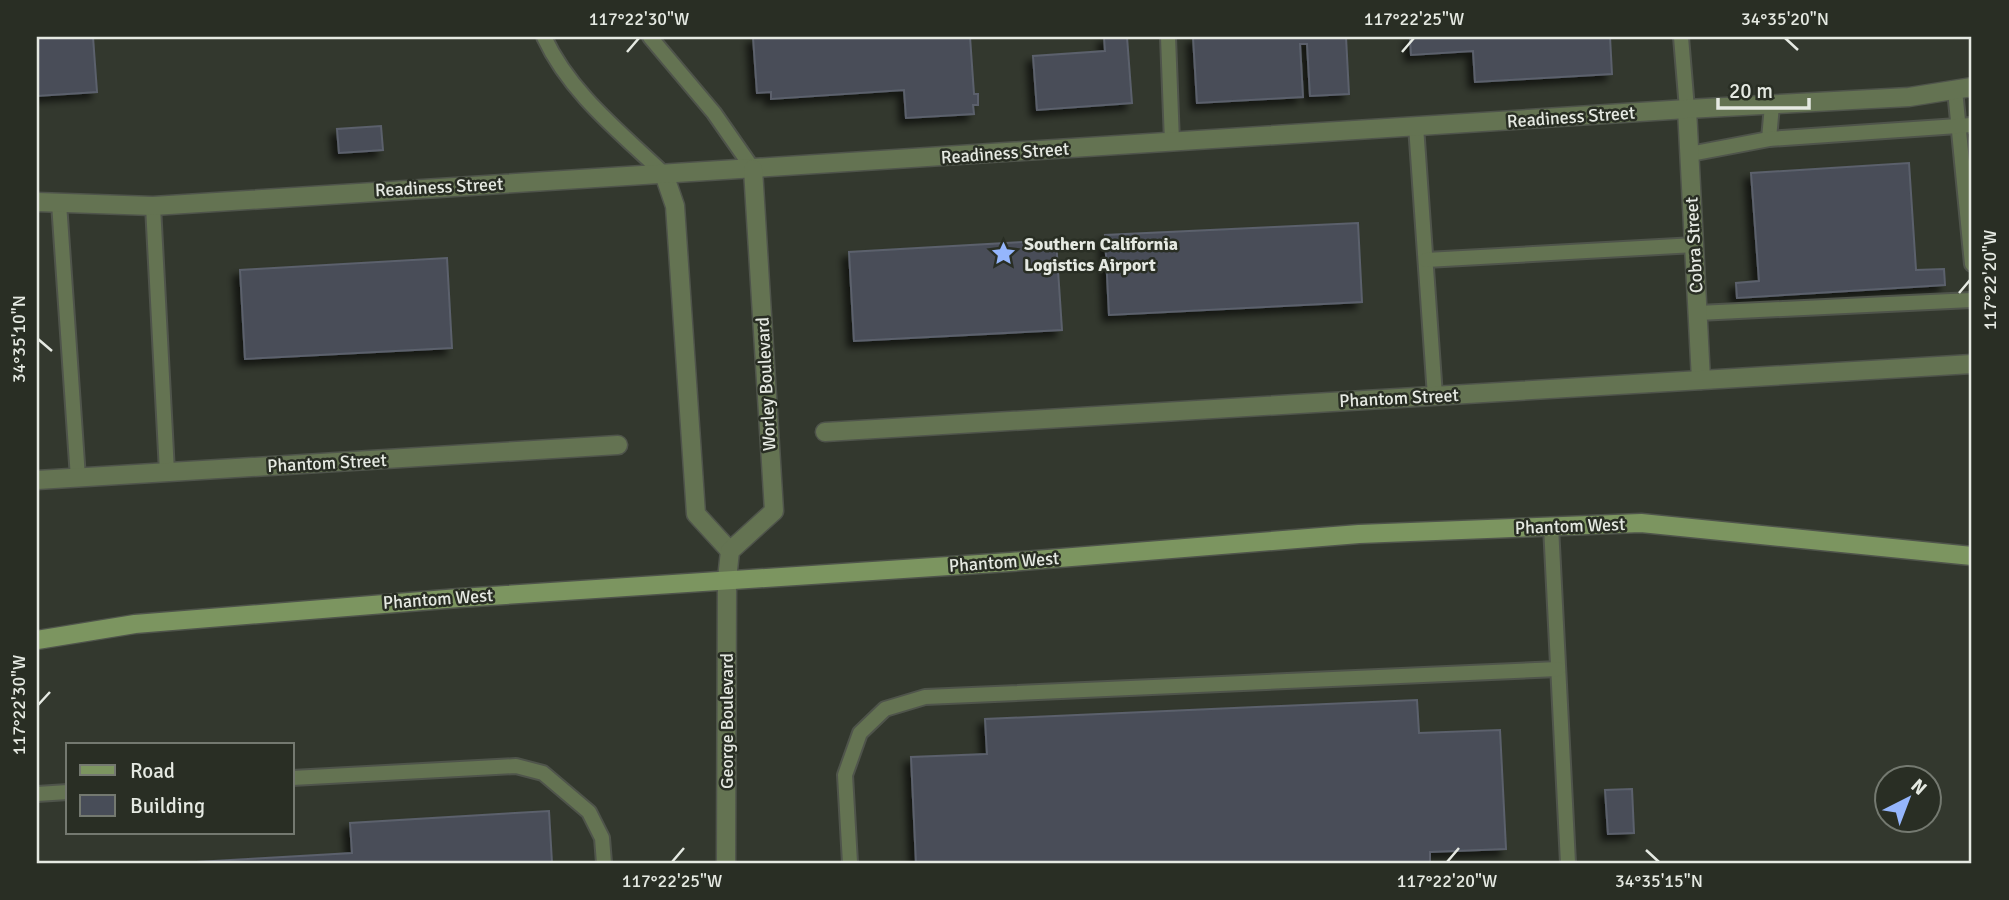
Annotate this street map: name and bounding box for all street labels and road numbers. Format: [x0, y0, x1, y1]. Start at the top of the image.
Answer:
street label: Readiness Street [1506, 102, 1636, 132]
street label: Readiness Street [940, 138, 1070, 168]
street label: Readiness Street [374, 173, 504, 201]
street label: Cobra Street [1681, 196, 1707, 294]
street label: Worley Boulevard [752, 316, 780, 452]
street label: Phantom Street [1339, 384, 1459, 412]
street label: Phantom Street [267, 449, 387, 477]
street label: Phantom West [1514, 513, 1626, 539]
street label: Phantom West [948, 547, 1060, 577]
street label: Phantom West [382, 584, 494, 614]
street label: George Boulevard [716, 653, 738, 789]

